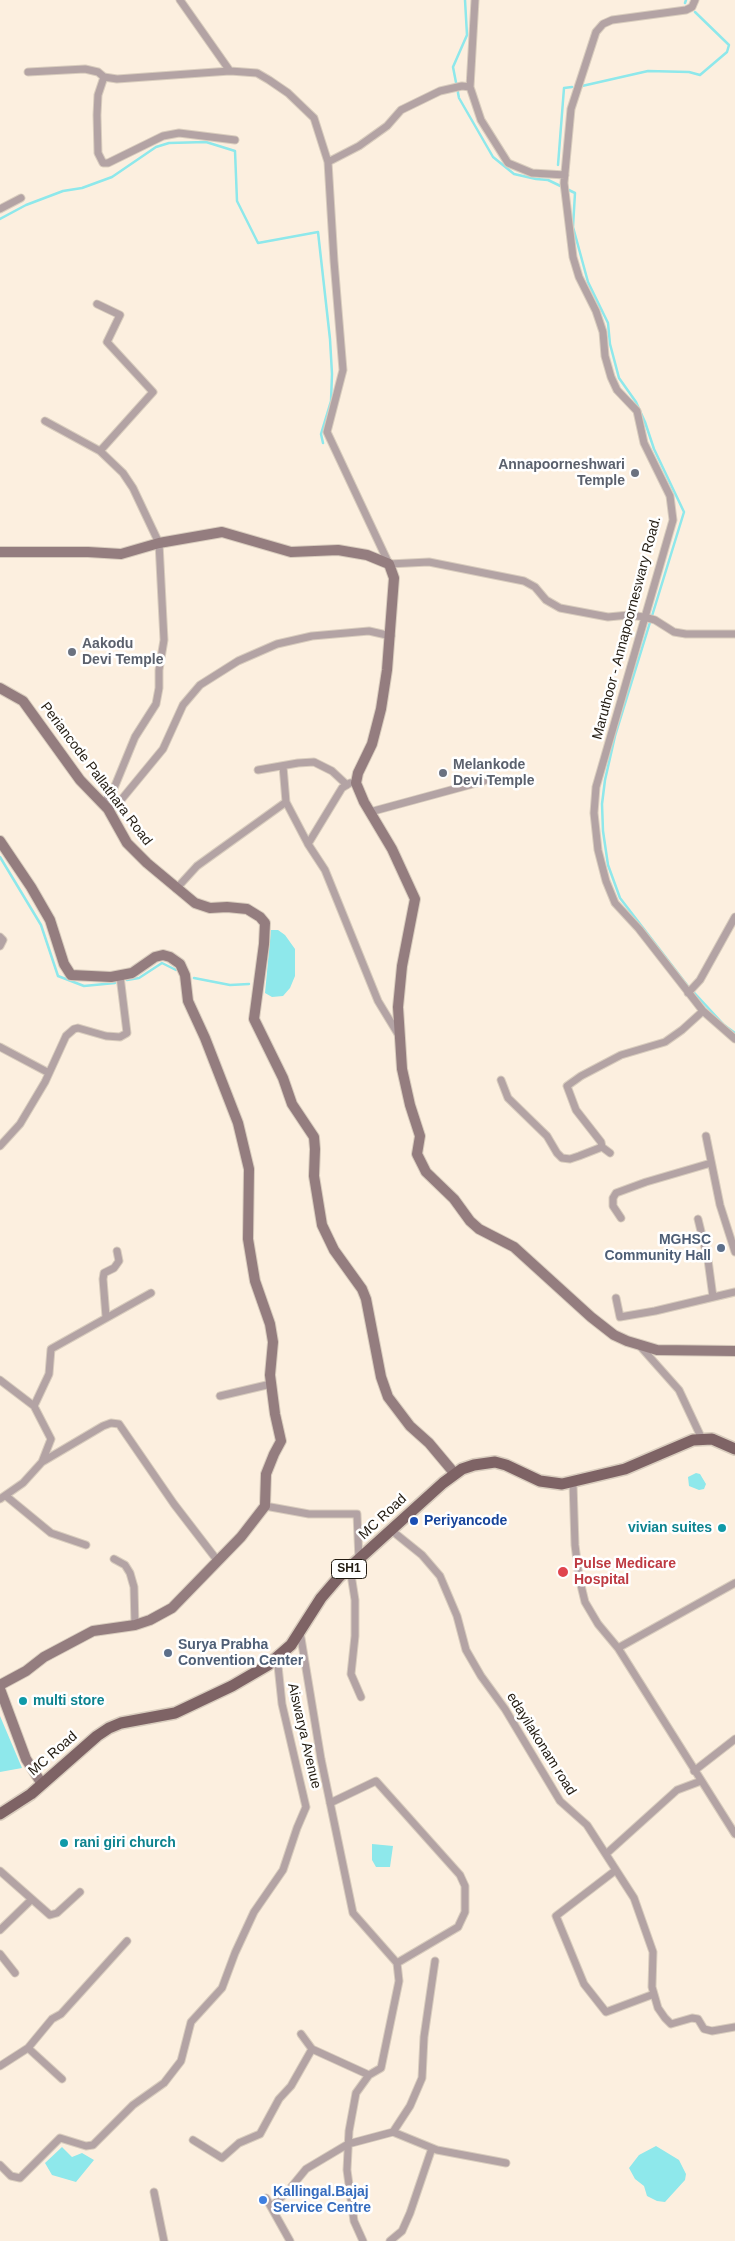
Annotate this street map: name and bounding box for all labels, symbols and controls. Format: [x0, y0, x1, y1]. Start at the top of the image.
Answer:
place label: Annapoorneshwari Temple [498, 457, 625, 490]
marker: Annapoorneshwari Temple [629, 467, 641, 479]
street label: Maruthoor - Annapoorneswary Road. [589, 515, 665, 741]
place label: Aakodu Devi Temple [82, 636, 163, 669]
marker: Aakodu Devi Temple [66, 646, 78, 658]
street label: Periancode Pallathara Road [37, 699, 155, 849]
place label: Melankode Devi Temple [453, 757, 534, 790]
marker: Melankode Devi Temple [437, 767, 449, 779]
place label: MGHSC Community Hall [604, 1232, 711, 1264]
marker: MGHSC Community Hall [715, 1242, 727, 1254]
street label: MC Road [356, 1491, 410, 1543]
place label: Periyancode [424, 1513, 507, 1529]
marker: Periyancode [408, 1515, 420, 1527]
place label: vivian suites [628, 1520, 712, 1536]
marker: vivian suites [716, 1522, 728, 1534]
place label: Pulse Medicare Hospital [574, 1556, 676, 1588]
road number: SH1 [332, 1560, 366, 1578]
marker: Pulse Medicare Hospital [556, 1565, 570, 1579]
place label: Surya Prabha Convention Center [178, 1637, 303, 1670]
marker: Surya Prabha Convention Center [162, 1647, 174, 1659]
street label: Aiswarya Avenue [284, 1682, 324, 1790]
street label: edayilakonam road [503, 1689, 579, 1799]
place label: multi store [33, 1693, 105, 1709]
marker: multi store [17, 1695, 29, 1707]
street label: MC Road [25, 1728, 81, 1780]
place label: rani giri church [74, 1835, 176, 1851]
marker: rani giri church [58, 1837, 70, 1849]
place label: Kallingal.Bajaj Service Centre [273, 2184, 371, 2216]
marker: Kallingal.Bajaj Service Centre [257, 2194, 269, 2206]

